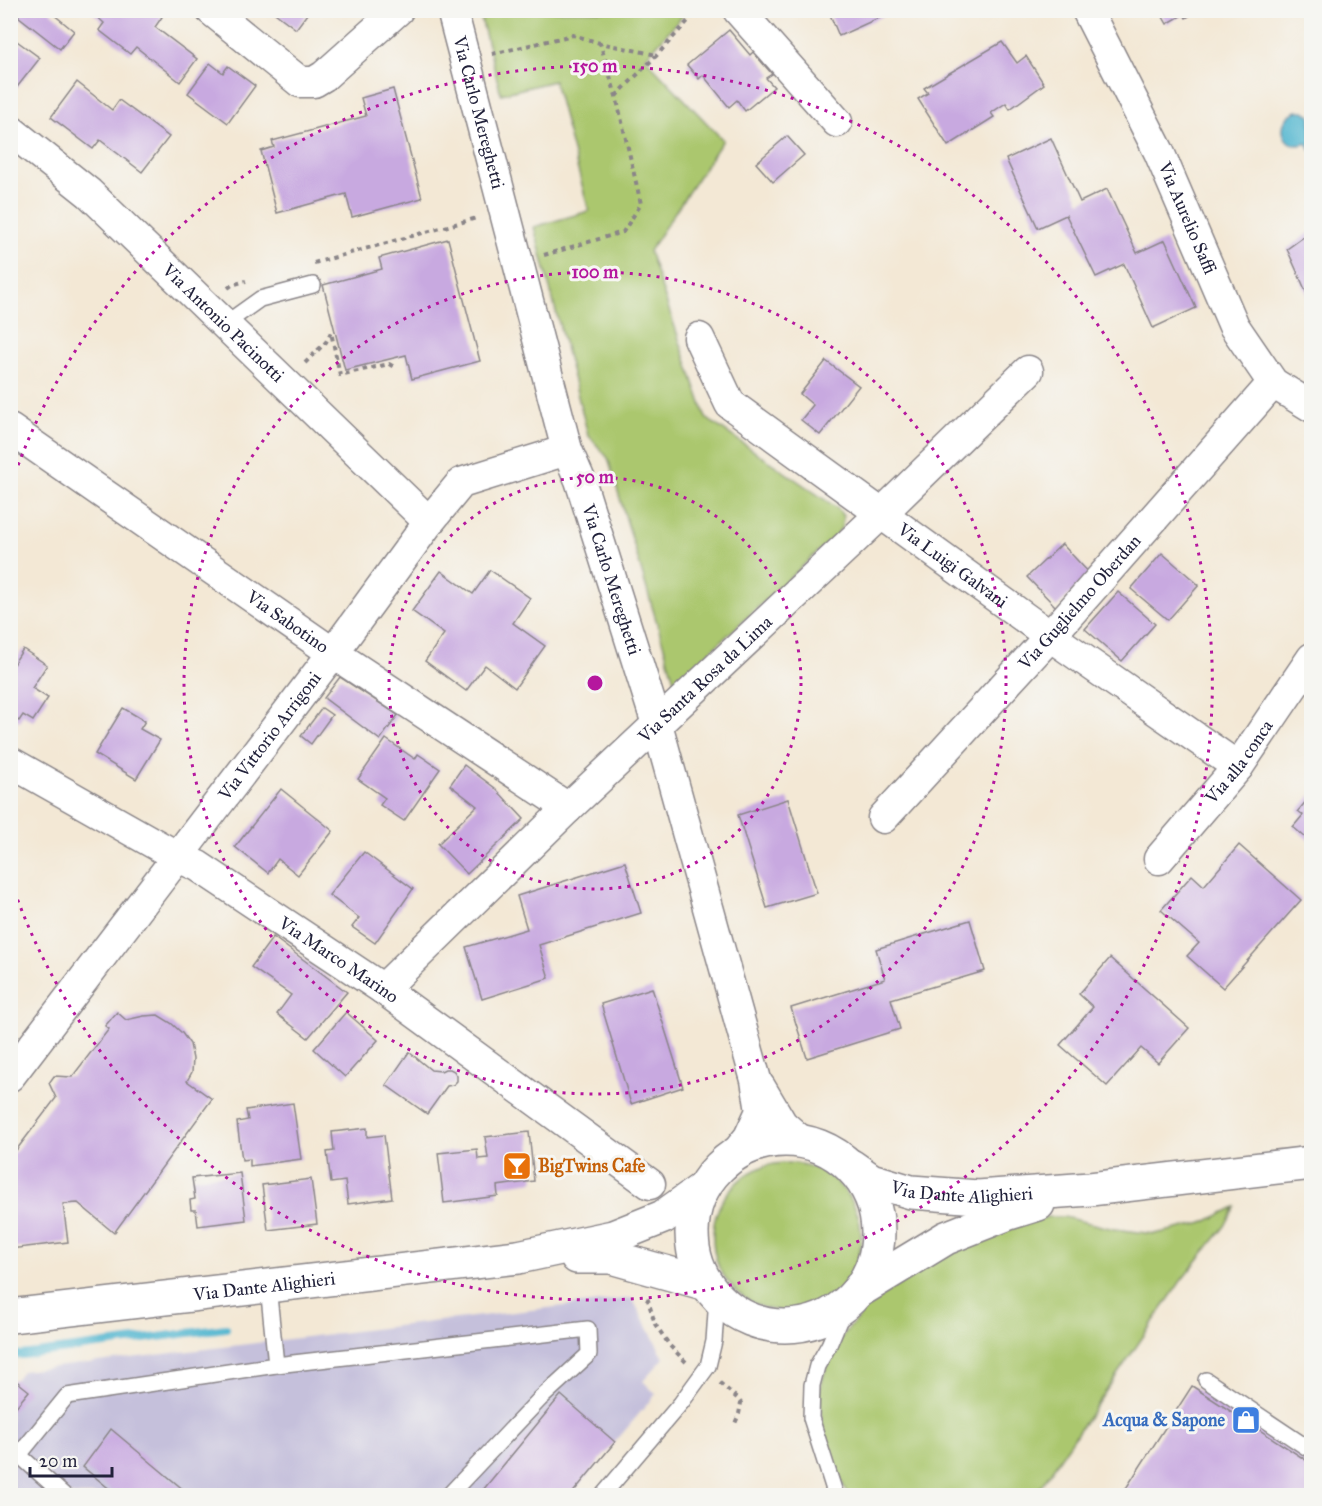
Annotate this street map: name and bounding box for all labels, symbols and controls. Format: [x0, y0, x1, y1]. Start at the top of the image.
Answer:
street label: Via Carlo Mereghetti [448, 33, 509, 191]
text: 150 m [573, 55, 618, 77]
street label: Via Aurelio Saffi [1153, 158, 1221, 277]
street label: Via Antonio Pacinotti [157, 258, 289, 387]
text: 100 m [572, 261, 619, 283]
text: 50 m [576, 466, 615, 488]
street label: Via Carlo Mereghetti [577, 501, 646, 658]
street label: Via Luigi Galvani [893, 518, 1012, 613]
street label: Via Guglielmo Oberdan [1013, 530, 1146, 675]
street label: Via Sabotino [242, 585, 333, 658]
street label: Via Santa Rosa da Lima [633, 611, 777, 748]
street label: Via Vittorio Arrigoni [213, 667, 326, 805]
centre of rings [585, 673, 605, 693]
street label: Via alla conca [1200, 715, 1278, 809]
street label: Via Marco Marino [274, 911, 403, 1008]
bar icon: BigTwins Cafe [501, 1150, 533, 1182]
place label: BigTwins Cafe [538, 1155, 646, 1178]
street label: Via Dante Alighieri [887, 1175, 1034, 1208]
street label: Via Dante Alighieri [191, 1267, 336, 1306]
shop icon: Acqua & Sapone [1230, 1404, 1262, 1436]
place label: Acqua & Sapone [1102, 1409, 1226, 1432]
scale bar [30, 1440, 112, 1478]
text: 20 m [39, 1450, 77, 1472]

